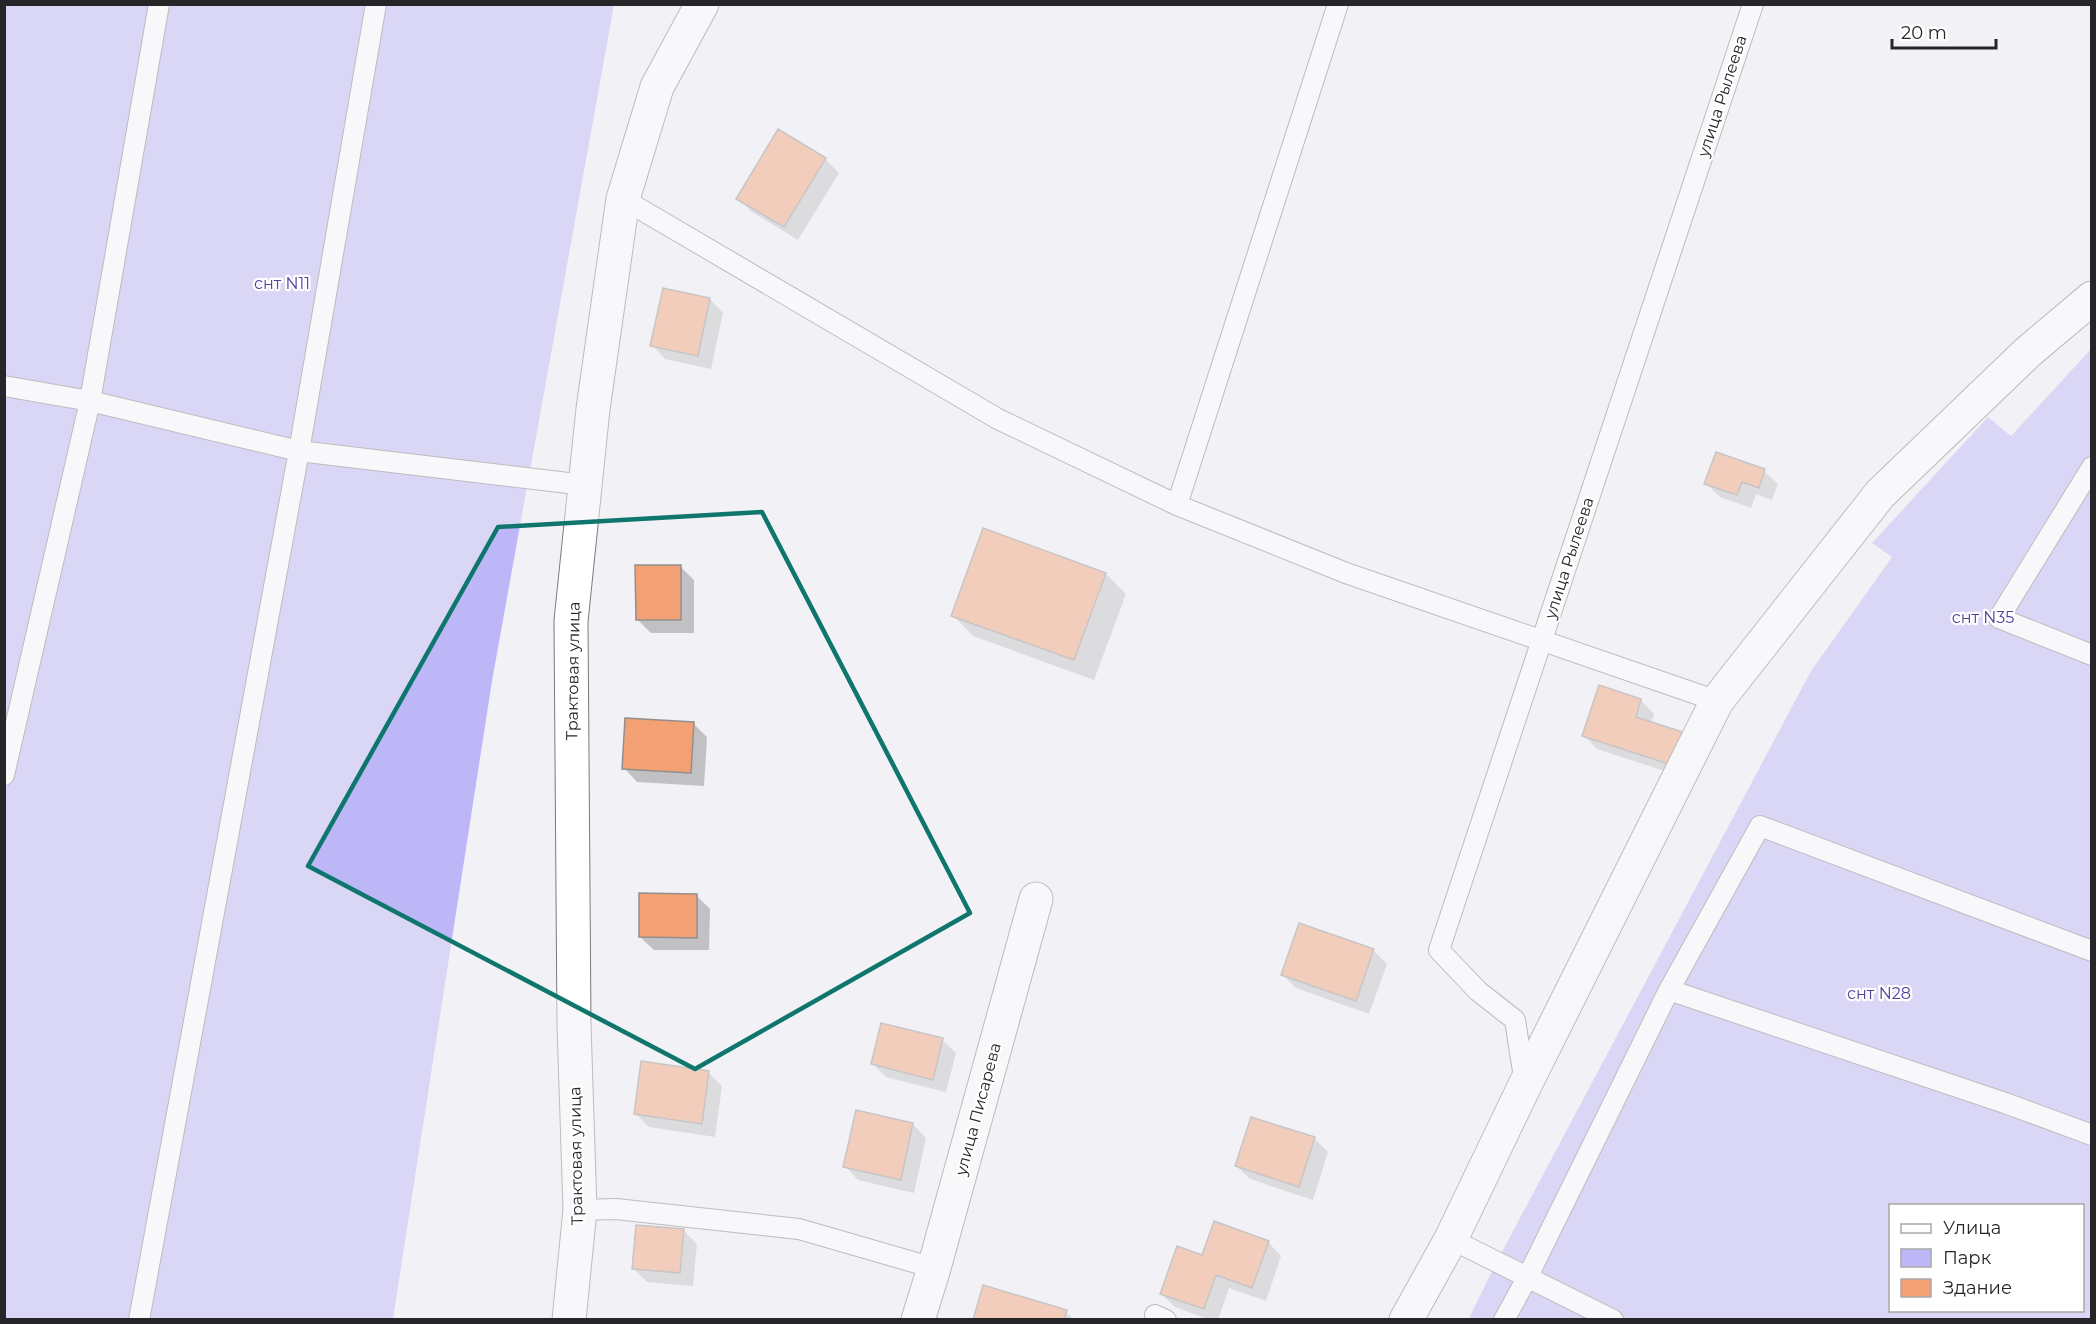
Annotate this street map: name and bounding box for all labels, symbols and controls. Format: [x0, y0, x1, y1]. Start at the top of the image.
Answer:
scale bar [1892, 12, 1996, 50]
text: 20 m [1901, 22, 1947, 44]
street label: улица Рылеева [1693, 33, 1751, 160]
park label: снт N11 [254, 274, 310, 293]
street label: улица Рылеева [1540, 495, 1598, 622]
street label: Трактовая улица [562, 601, 584, 741]
park label: снт N35 [1952, 608, 2014, 627]
park label: снт N28 [1847, 984, 1911, 1003]
street label: улица Писарева [951, 1041, 1005, 1178]
street label: Трактовая улица [565, 1086, 587, 1226]
legend [1889, 1204, 2084, 1312]
text: Улица [1943, 1217, 2001, 1239]
text: Парк [1943, 1247, 1992, 1269]
text: Здание [1943, 1277, 2012, 1299]

